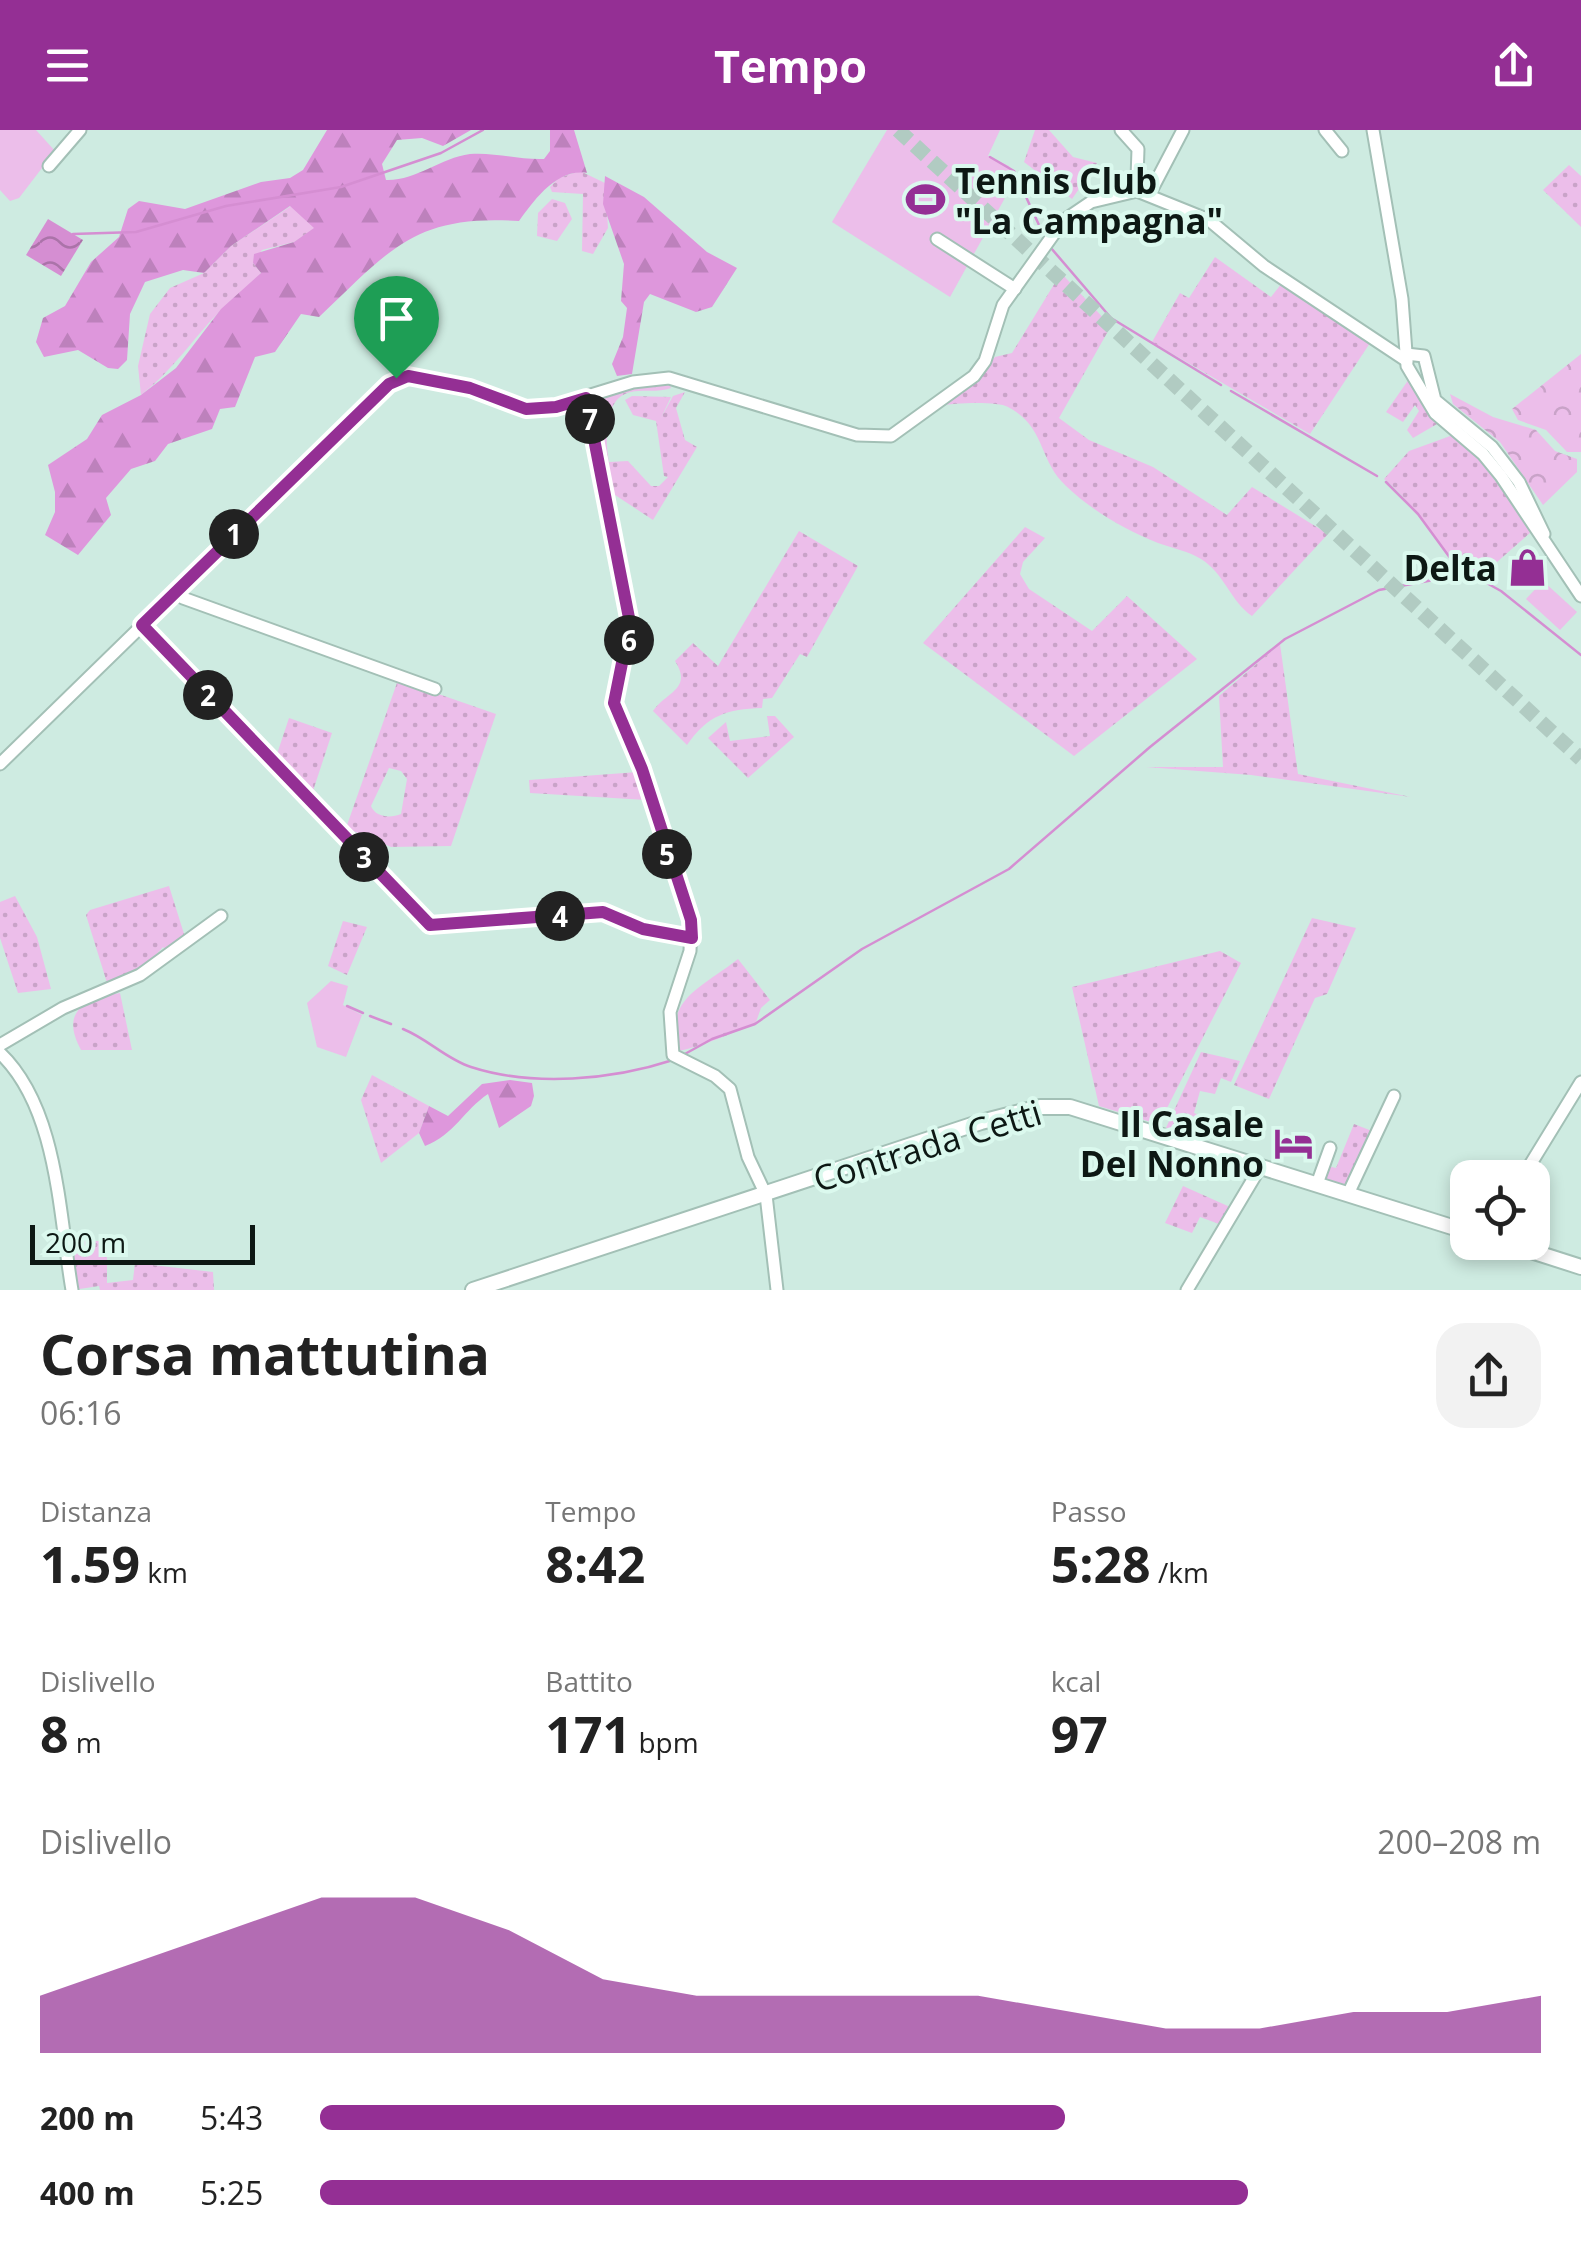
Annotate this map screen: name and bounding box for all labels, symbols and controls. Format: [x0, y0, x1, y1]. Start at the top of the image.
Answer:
text: Tempo [714, 35, 867, 96]
icon: menu [40, 38, 95, 93]
icon: share [1486, 38, 1541, 93]
place label: Tennis Club "La Campagna" [955, 157, 1223, 244]
sports icon: Tennis Club "La Campagna" [904, 179, 946, 221]
pin [354, 276, 439, 379]
icon: arrive [369, 291, 424, 346]
pin: 7 [565, 394, 615, 444]
text: 7 [582, 400, 598, 438]
pin: 1 [209, 509, 259, 559]
text: 1 [226, 515, 242, 553]
place label: Delta [1403, 544, 1497, 591]
shop icon: Delta [1506, 546, 1548, 588]
pin: 6 [604, 615, 654, 665]
text: 6 [621, 621, 637, 659]
pin: 2 [183, 670, 233, 720]
text: 2 [200, 676, 216, 714]
pin: 5 [642, 829, 692, 879]
pin: 3 [339, 832, 389, 882]
text: 5 [659, 835, 675, 873]
text: 3 [356, 838, 372, 876]
pin: 4 [535, 891, 585, 941]
text: 4 [552, 897, 568, 935]
street label: Contrada Cetti [807, 1088, 1047, 1202]
place label: Il Casale Del Nonno [1080, 1100, 1264, 1187]
hotel icon: Il Casale Del Nonno [1273, 1122, 1315, 1164]
map controls [1450, 1160, 1550, 1260]
button: locate [1450, 1160, 1550, 1260]
scale bar [30, 1220, 255, 1264]
text: 200 m [45, 1223, 126, 1261]
text: Corsa mattutina [40, 1316, 490, 1391]
button: share [1436, 1323, 1541, 1428]
text: 06:16 [40, 1391, 122, 1434]
text: Distanza [40, 1492, 152, 1530]
text: Tempo [545, 1492, 636, 1530]
text: Passo [1051, 1492, 1127, 1530]
text: 1.59 [40, 1530, 140, 1598]
text: 8:42 [545, 1530, 645, 1598]
text: 5:28 [1051, 1530, 1151, 1598]
text: km [140, 1553, 188, 1591]
text: /km [1151, 1553, 1209, 1591]
text: Dislivello [40, 1662, 156, 1700]
text: Battito [545, 1662, 633, 1700]
text: kcal [1051, 1662, 1101, 1700]
text: 8 [40, 1700, 69, 1768]
text: 171 [545, 1700, 631, 1768]
text: 97 [1051, 1700, 1108, 1768]
text: m [69, 1723, 102, 1761]
text: bpm [631, 1723, 699, 1761]
text: Dislivello [40, 1820, 172, 1863]
text: 200–208 m [1377, 1820, 1541, 1863]
text: 200 m [40, 2096, 135, 2139]
text: 5:43 [200, 2096, 263, 2139]
text: 400 m [40, 2171, 135, 2214]
text: 5:25 [200, 2171, 263, 2214]

